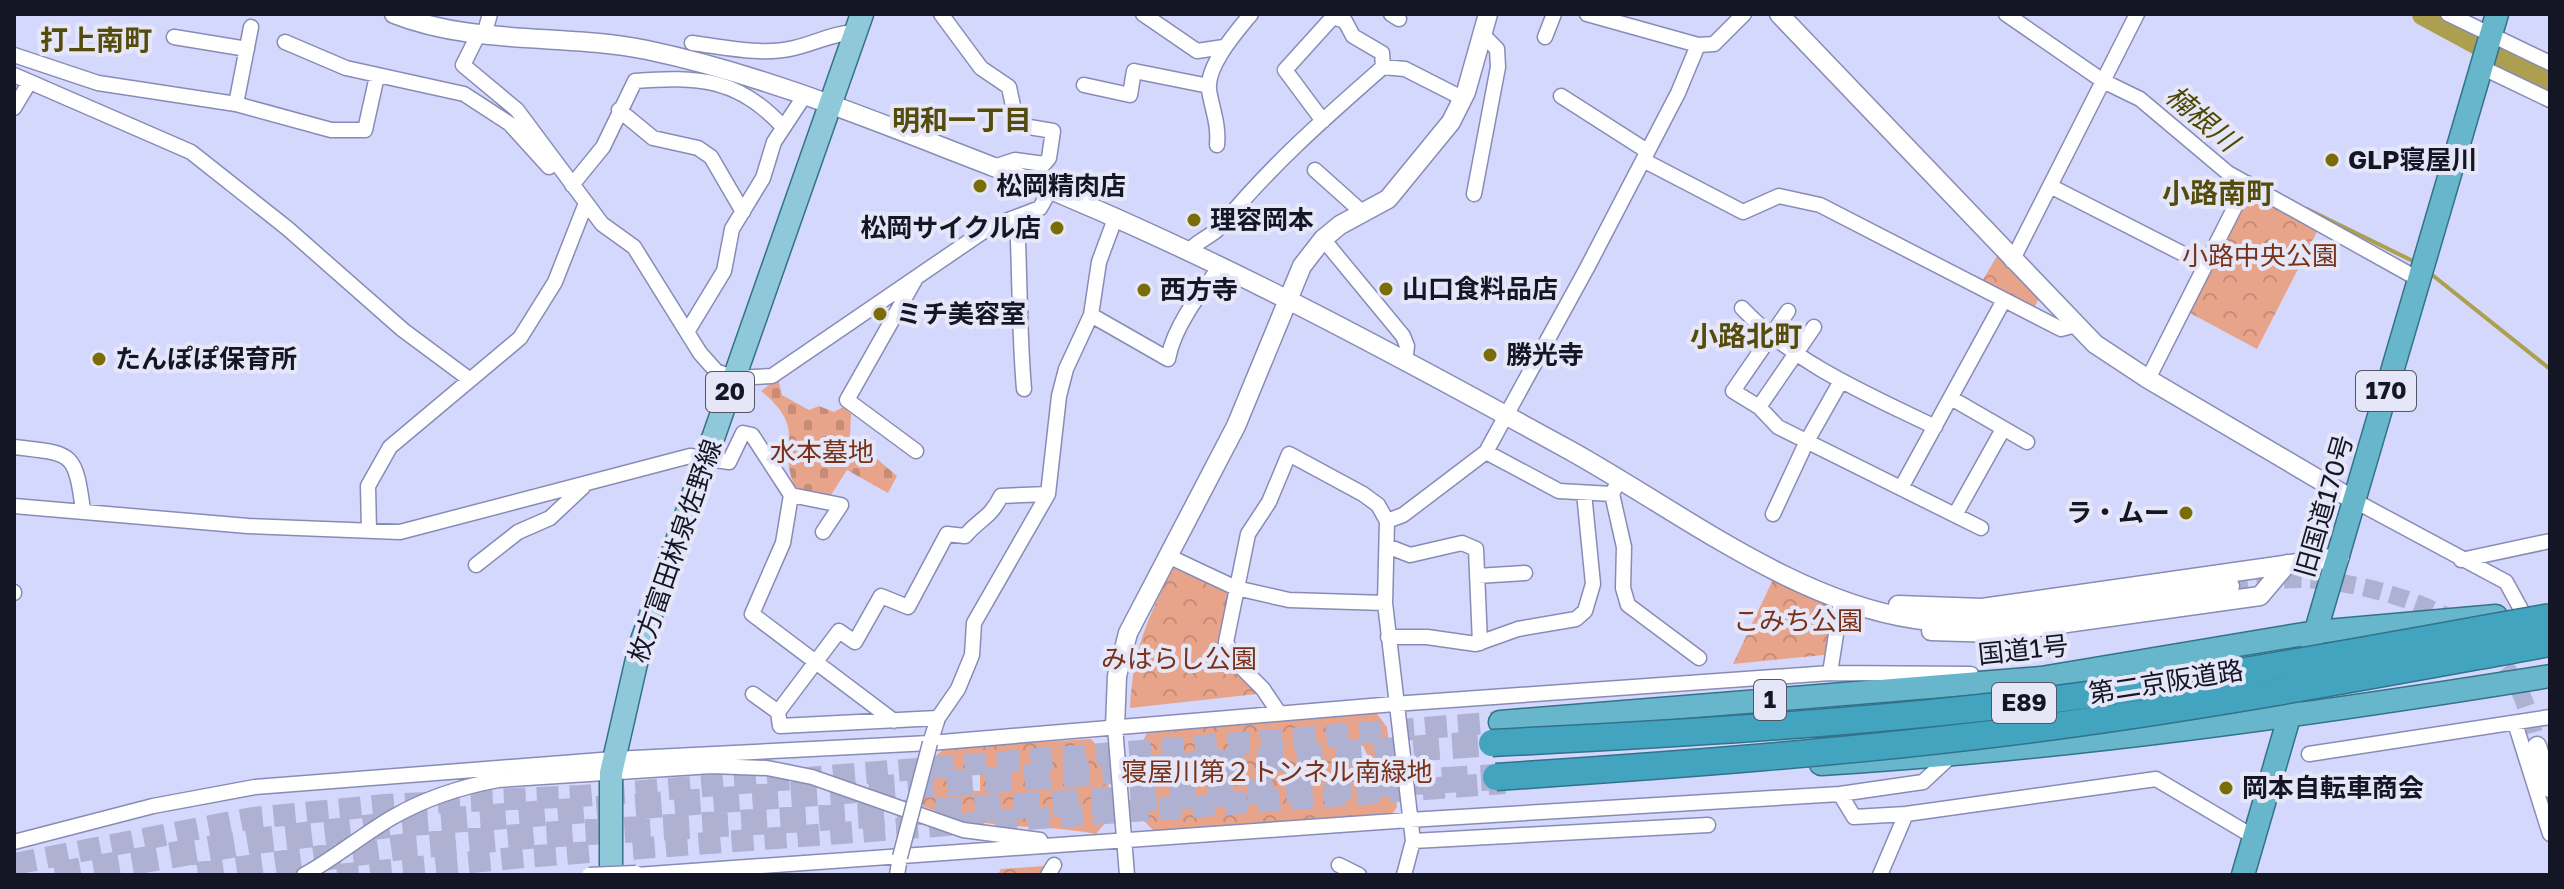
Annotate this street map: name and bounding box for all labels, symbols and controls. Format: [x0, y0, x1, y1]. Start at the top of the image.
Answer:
district label: 打上南町 [40, 23, 152, 56]
water label: 楠根川 [2160, 78, 2247, 159]
district label: 明和一丁目 [892, 103, 1032, 136]
place label: GLP寝屋川 [2348, 144, 2477, 175]
marker: GLP寝屋川 [2323, 151, 2341, 169]
place label: 松岡精肉店 [996, 170, 1126, 201]
district label: 小路南町 [2162, 176, 2274, 209]
marker: 松岡精肉店 [971, 177, 989, 195]
place label: 理容岡本 [1210, 204, 1314, 235]
marker: 理容岡本 [1185, 211, 1203, 229]
place label: 松岡サイクル店 [860, 212, 1041, 243]
marker: 松岡サイクル店 [1048, 219, 1066, 237]
park label: 小路中央公園 [2182, 240, 2338, 271]
place label: 山口食料品店 [1402, 273, 1558, 304]
place label: 西方寺 [1160, 274, 1238, 305]
marker: 山口食料品店 [1377, 280, 1395, 298]
marker: 西方寺 [1135, 281, 1153, 299]
place label: ミチ美容室 [896, 298, 1026, 329]
marker: ミチ美容室 [871, 305, 889, 323]
district label: 小路北町 [1690, 319, 1802, 352]
place label: 勝光寺 [1506, 339, 1584, 370]
place label: たんぽぽ保育所 [115, 343, 297, 374]
marker: 勝光寺 [1481, 346, 1499, 364]
marker: たんぽぽ保育所 [90, 350, 108, 368]
road number: 170 [2356, 371, 2416, 411]
road number: 20 [706, 372, 754, 412]
street label: 旧国道170号 [2288, 431, 2359, 581]
street label: 枚方富田林泉佐野線 [622, 435, 727, 667]
park label: 水本墓地 [770, 436, 874, 467]
place label: ラ・ムー [2066, 497, 2170, 528]
marker: ラ・ムー [2177, 504, 2195, 522]
park label: こみち公園 [1733, 605, 1863, 636]
street label: 国道1号 [1976, 629, 2070, 670]
park label: みはらし公園 [1101, 643, 1257, 674]
street label: 第二京阪道路 [2086, 654, 2245, 709]
road number: 1 [1754, 680, 1786, 720]
road number: E89 [1992, 683, 2056, 723]
park label: 寝屋川第２トンネル南緑地 [1121, 756, 1433, 787]
place label: 岡本自転車商会 [2242, 772, 2424, 803]
marker: 岡本自転車商会 [2217, 779, 2235, 797]

